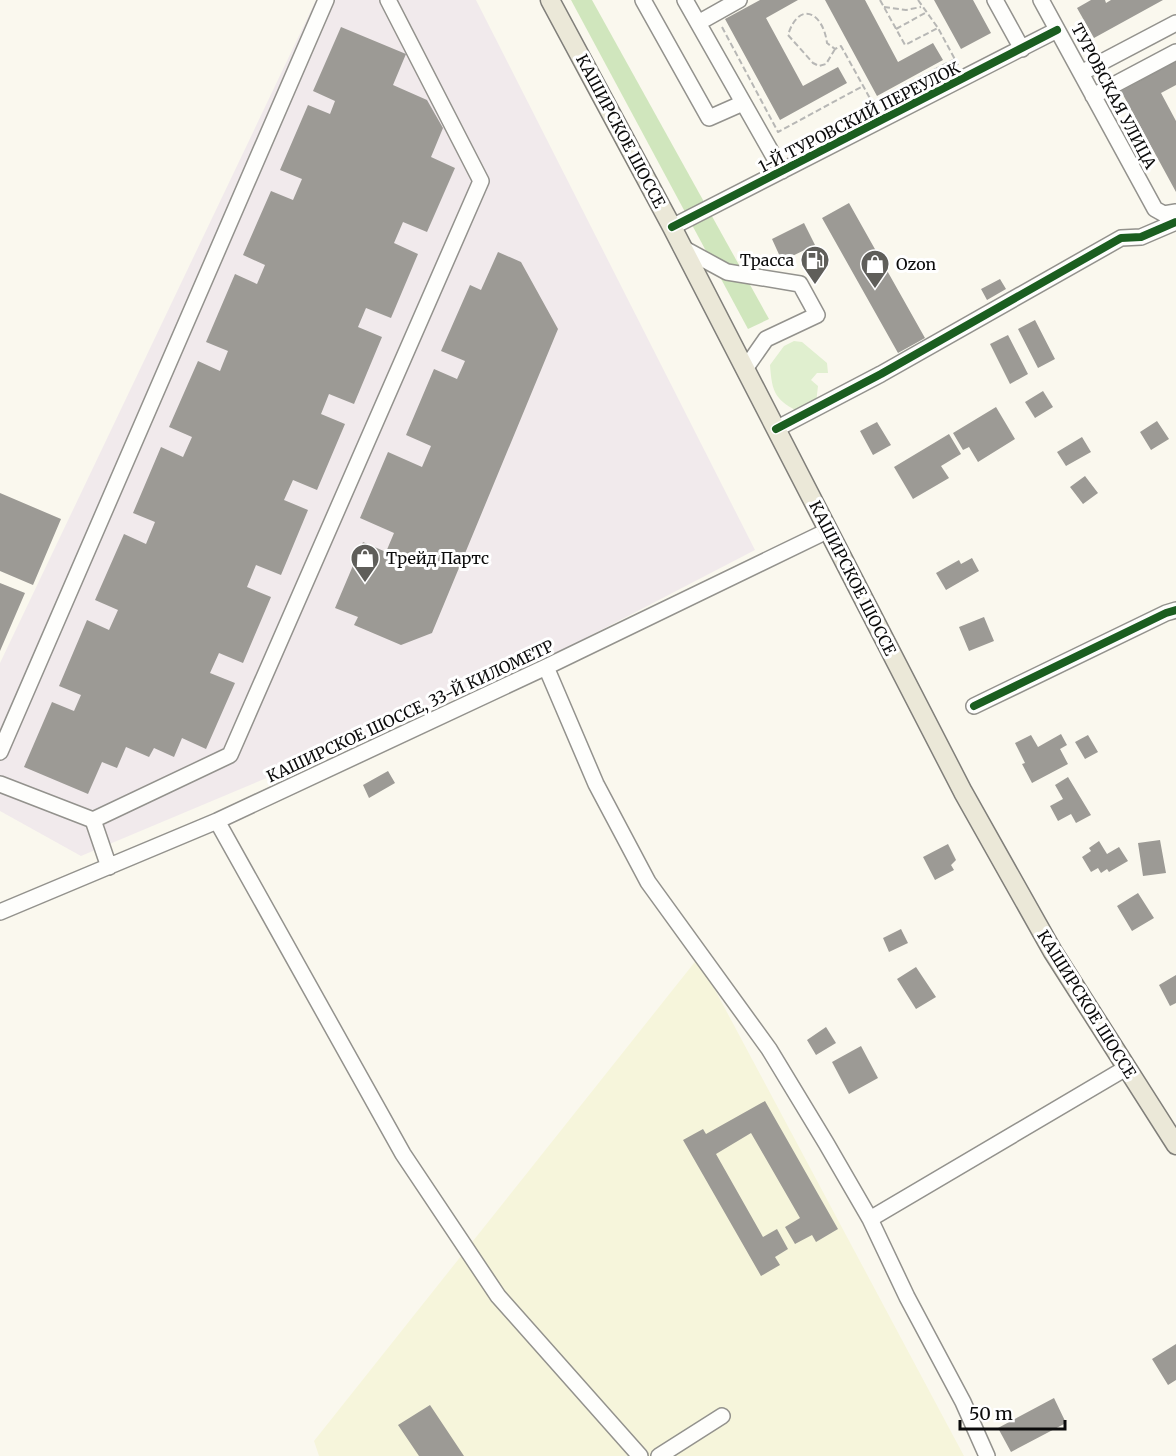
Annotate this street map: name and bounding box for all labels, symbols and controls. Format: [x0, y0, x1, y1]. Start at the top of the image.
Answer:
street label: ТУРОВСКАЯ УЛИЦА [1067, 20, 1161, 173]
street label: КАШИРСКОЕ ШОССЕ [572, 51, 670, 212]
street label: 1-Й ТУРОВСКИЙ ПЕРЕУЛОК [755, 57, 964, 177]
fuel station icon: Трасса [799, 244, 831, 286]
shop icon: Ozon [859, 248, 891, 290]
place label: Трасса [740, 250, 794, 270]
place label: Ozon [896, 254, 936, 274]
street label: КАШИРСКОЕ ШОССЕ [805, 497, 901, 659]
shop icon: Трейд Партс [349, 542, 381, 584]
place label: Трейд Партс [386, 548, 489, 568]
street label: КАШИРСКОЕ ШОССЕ, 33-Й КИЛОМЕТР [263, 636, 557, 786]
street label: КАШИРСКОЕ ШОССЕ [1033, 926, 1141, 1083]
scale bar [960, 1393, 1065, 1431]
text: 50 m [969, 1402, 1013, 1425]

